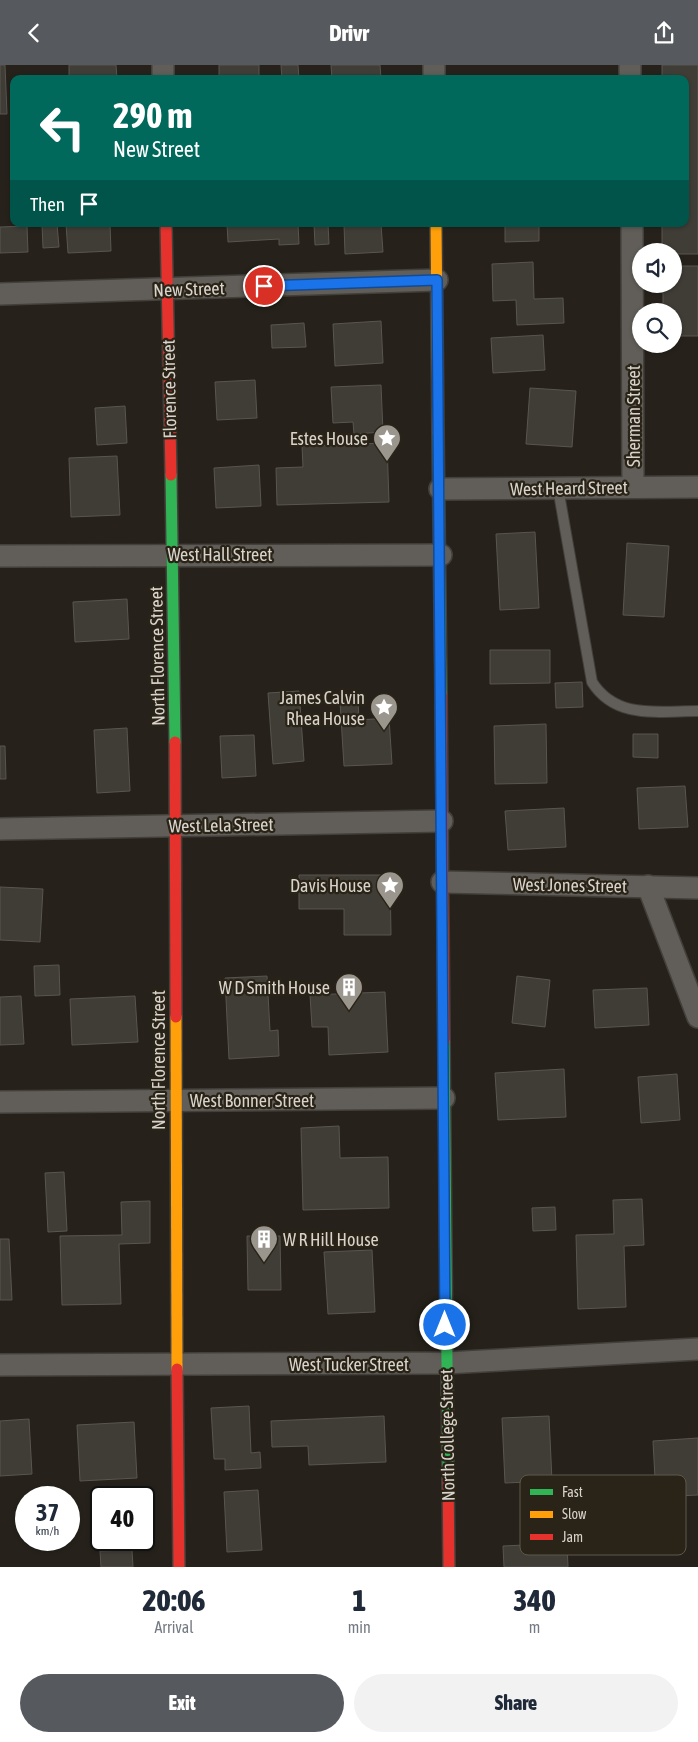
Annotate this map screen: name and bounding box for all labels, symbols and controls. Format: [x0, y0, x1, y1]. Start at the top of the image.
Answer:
icon: back [20, 19, 48, 47]
icon: share [650, 19, 678, 47]
text: Drivr [329, 20, 369, 46]
icon: left [30, 95, 95, 160]
text: 290 m [113, 95, 192, 135]
text: New Street [113, 136, 200, 162]
icon: arrive [75, 190, 103, 218]
text: Then [30, 193, 65, 215]
map controls [632, 243, 682, 353]
button: sound [632, 243, 682, 293]
pin [243, 265, 285, 307]
icon: arrive [250, 272, 278, 300]
street label: New Street [153, 277, 225, 301]
button: search [632, 303, 682, 353]
street label: Florence Street [158, 339, 180, 439]
street label: Sherman Street [623, 365, 644, 467]
place icon: Estes House [372, 423, 402, 462]
place label: Estes House [290, 428, 368, 449]
street label: West Heard Street [510, 476, 628, 500]
street label: West Hall Street [167, 544, 273, 565]
street label: North Florence Street [145, 586, 169, 726]
place label: James Calvin Rhea House [280, 687, 365, 729]
place icon: James Calvin Rhea House [369, 692, 399, 731]
street label: West Lela Street [168, 814, 274, 836]
place icon: Davis House [375, 870, 405, 909]
street label: West Jones Street [513, 874, 627, 896]
place label: Davis House [290, 875, 371, 896]
building icon: W D Smith House [334, 972, 364, 1011]
place label: W D Smith House [219, 977, 330, 998]
street label: North Florence Street [148, 990, 169, 1130]
street label: West Bonner Street [190, 1090, 314, 1111]
building icon: W R Hill House [249, 1224, 279, 1263]
place label: W R Hill House [283, 1229, 379, 1250]
position arrow [418, 1298, 470, 1350]
street label: West Tucker Street [289, 1354, 409, 1375]
street label: North College Street [435, 1369, 459, 1501]
legend [520, 1475, 686, 1555]
text: Fast [562, 1484, 583, 1500]
speed limit sign: 40 [90, 1486, 155, 1551]
text: 37 [36, 1498, 59, 1526]
text: Slow [562, 1506, 587, 1522]
text: km/h [36, 1524, 59, 1538]
text: Jam [562, 1529, 583, 1545]
text: 20:06 [142, 1583, 205, 1617]
text: 1 [352, 1583, 366, 1617]
text: 340 [513, 1583, 556, 1617]
text: Arrival [154, 1618, 193, 1636]
text: min [348, 1618, 371, 1636]
text: m [529, 1618, 540, 1636]
button: Exit [20, 1674, 344, 1732]
button: Share [354, 1674, 678, 1732]

